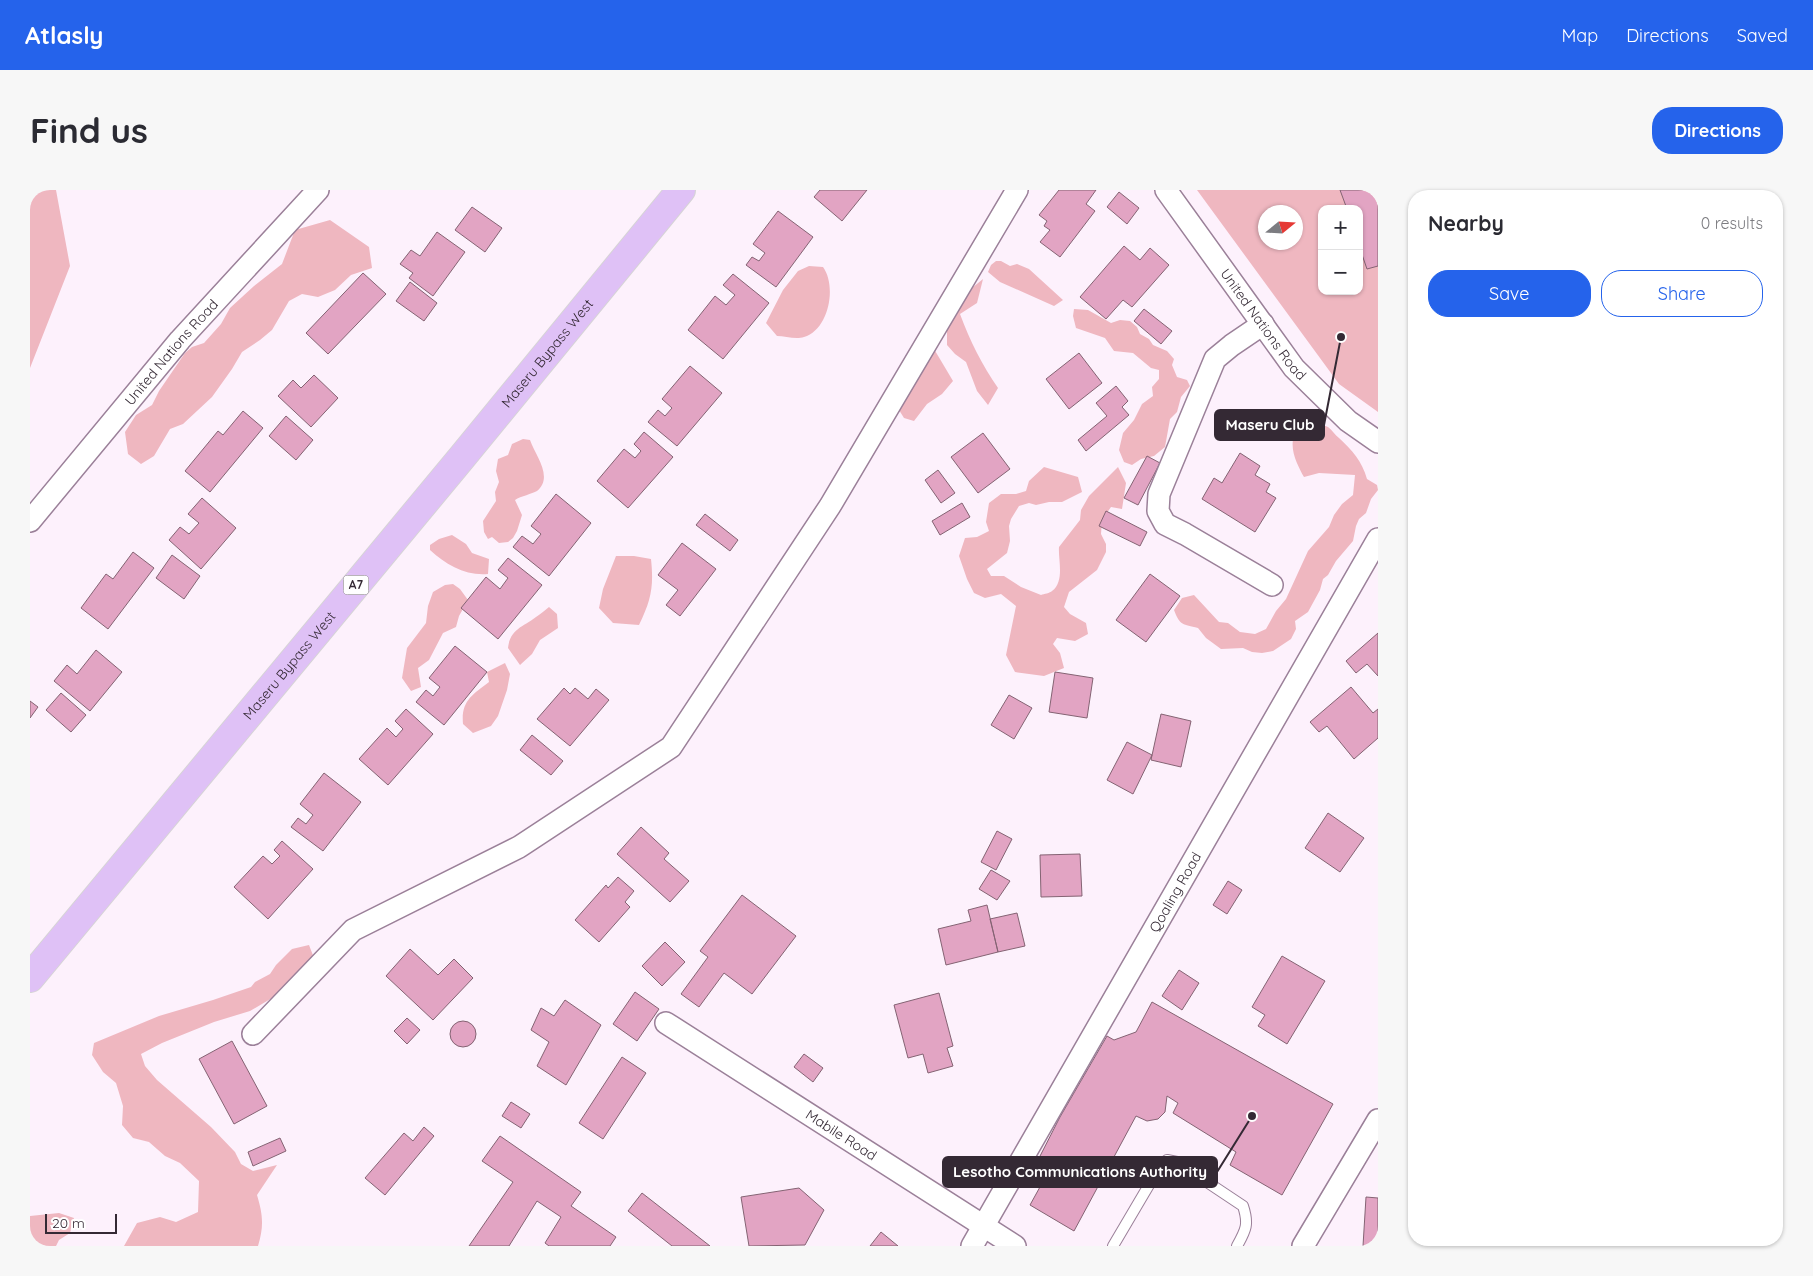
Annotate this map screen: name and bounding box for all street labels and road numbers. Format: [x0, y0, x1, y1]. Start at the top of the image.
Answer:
street label: United Nations Road [1216, 265, 1310, 384]
street label: Maseru Bypass West [497, 295, 597, 411]
street label: United Nations Road [121, 296, 222, 409]
road number: A7 [344, 576, 368, 594]
street label: Maseru Bypass West [239, 607, 340, 723]
street label: Qoaling Road [1145, 849, 1205, 936]
street label: Mabile Road [802, 1106, 880, 1164]

